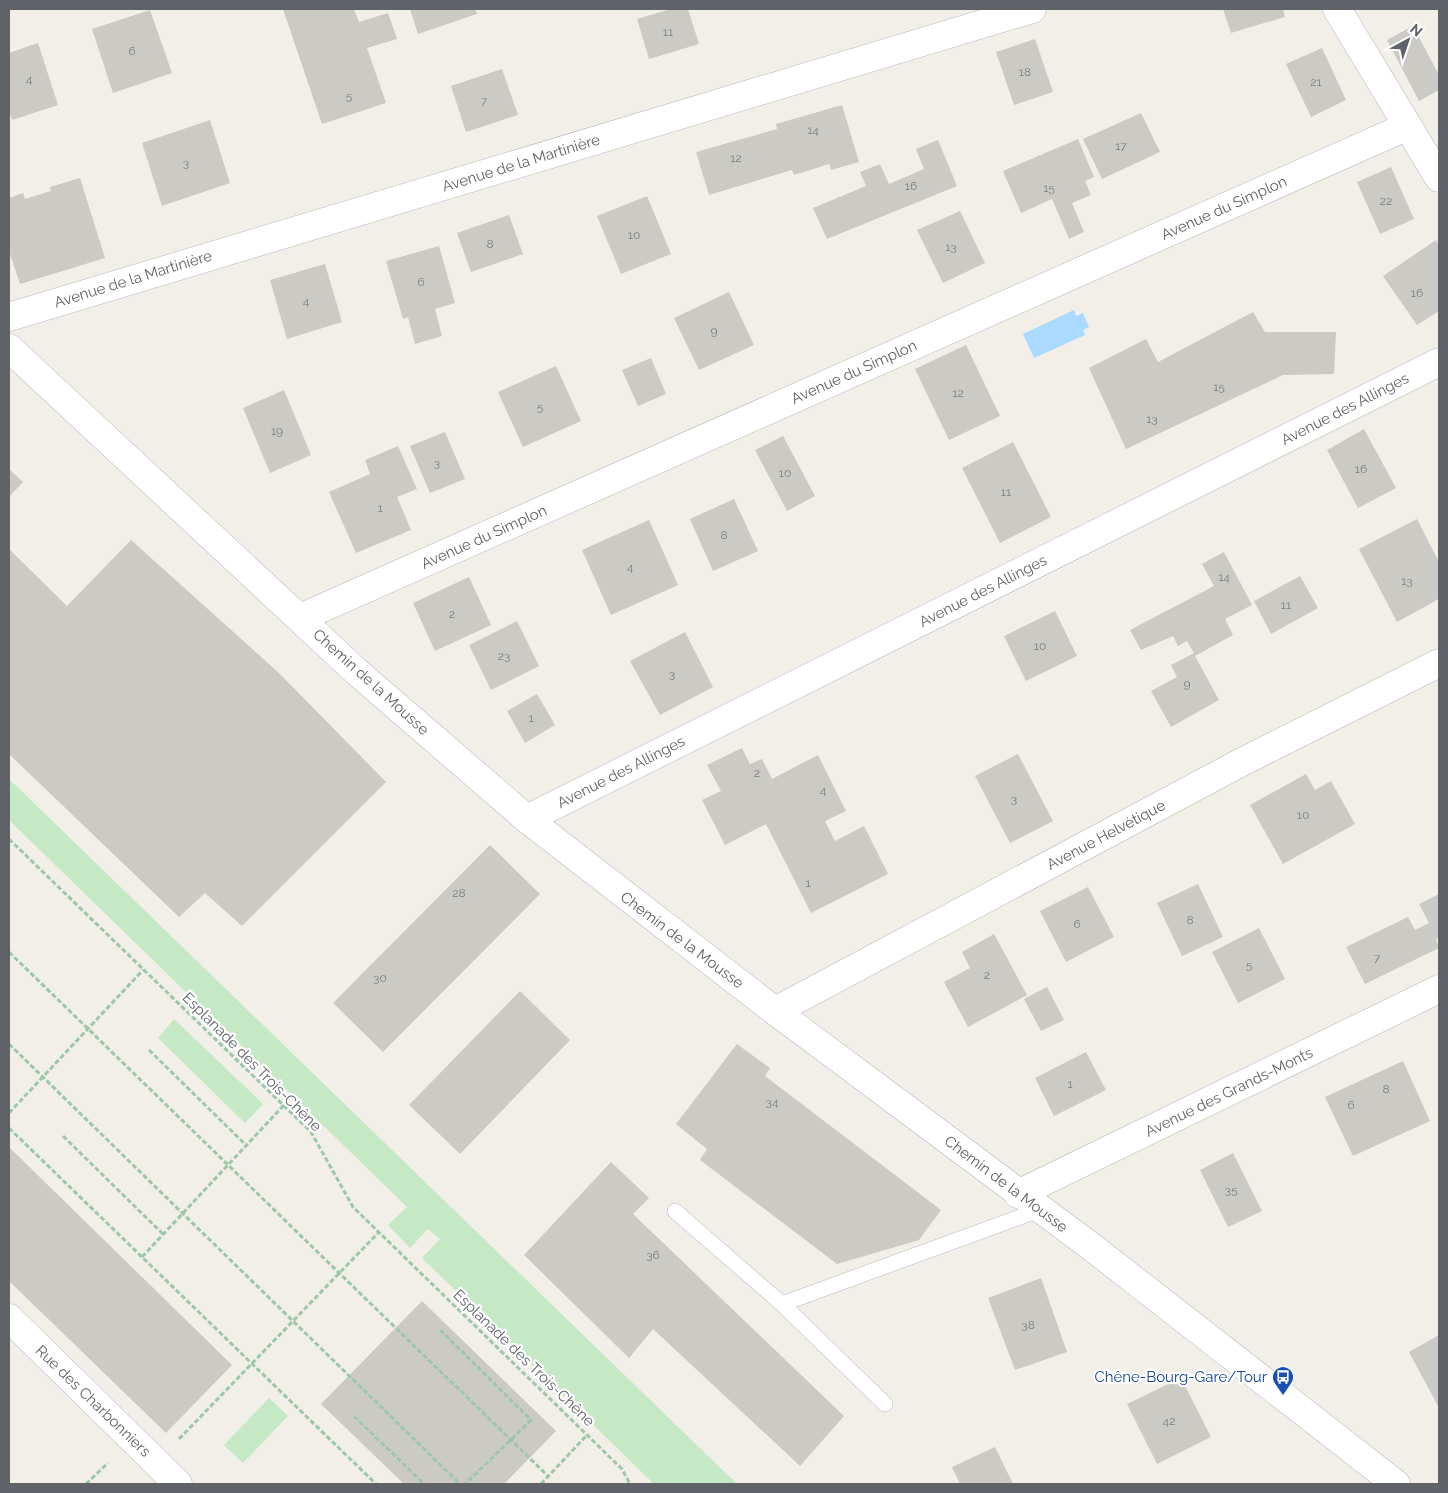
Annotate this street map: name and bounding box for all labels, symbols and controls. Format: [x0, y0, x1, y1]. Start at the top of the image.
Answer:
north arrow [1383, 15, 1433, 65]
text: N [1407, 20, 1426, 40]
house number: 11 [663, 25, 673, 39]
house number: 6 [128, 44, 136, 58]
house number: 18 [1019, 65, 1031, 79]
house number: 4 [26, 72, 33, 86]
house number: 21 [1310, 75, 1322, 89]
house number: 5 [346, 89, 353, 103]
house number: 7 [481, 94, 488, 108]
house number: 14 [807, 123, 819, 137]
street label: Avenue de la Martinière [440, 130, 602, 196]
house number: 17 [1115, 139, 1127, 153]
house number: 12 [730, 151, 742, 165]
house number: 3 [183, 156, 189, 170]
street label: Avenue du Simplon [1158, 172, 1290, 244]
house number: 16 [905, 179, 917, 193]
house number: 15 [1043, 181, 1055, 195]
house number: 22 [1380, 194, 1392, 208]
house number: 10 [628, 228, 640, 242]
house number: 8 [486, 237, 494, 251]
house number: 13 [945, 240, 957, 254]
street label: Avenue de la Martinière [52, 246, 214, 312]
house number: 6 [417, 275, 425, 289]
house number: 16 [1411, 286, 1423, 300]
house number: 4 [303, 294, 310, 308]
house number: 9 [710, 324, 718, 338]
street label: Avenue du Simplon [788, 336, 920, 408]
street label: Avenue des Allinges [1278, 369, 1412, 449]
house number: 15 [1213, 380, 1225, 394]
house number: 12 [952, 386, 964, 400]
house number: 5 [537, 400, 544, 414]
house number: 13 [1146, 412, 1158, 426]
house number: 19 [271, 424, 283, 438]
house number: 3 [434, 456, 440, 470]
house number: 16 [1355, 462, 1367, 476]
house number: 10 [779, 466, 791, 480]
house number: 11 [1001, 485, 1011, 499]
house number: 1 [377, 501, 383, 515]
street label: Avenue du Simplon [418, 501, 550, 573]
house number: 8 [720, 528, 728, 542]
street label: Avenue des Allinges [916, 551, 1050, 631]
house number: 4 [627, 560, 634, 574]
house number: 14 [1218, 570, 1230, 584]
house number: 13 [1401, 574, 1413, 588]
house number: 11 [1281, 598, 1291, 612]
house number: 2 [449, 607, 455, 621]
street label: Chemin de la Mousse [309, 625, 433, 739]
house number: 10 [1034, 639, 1046, 653]
house number: 23 [498, 649, 510, 663]
house number: 3 [669, 667, 675, 681]
house number: 9 [1183, 677, 1191, 691]
house number: 1 [528, 711, 534, 725]
street label: Avenue des Allinges [554, 732, 688, 812]
house number: 2 [754, 766, 760, 780]
house number: 4 [820, 783, 827, 797]
house number: 3 [1011, 792, 1017, 806]
street label: Avenue Helvétique [1044, 796, 1169, 874]
house number: 10 [1297, 808, 1309, 822]
house number: 1 [805, 876, 811, 890]
house number: 28 [452, 886, 466, 900]
street label: Chemin de la Mousse [617, 888, 747, 992]
house number: 8 [1186, 913, 1194, 927]
house number: 6 [1073, 917, 1081, 931]
house number: 7 [1374, 951, 1381, 965]
house number: 5 [1246, 958, 1253, 972]
house number: 2 [984, 968, 990, 982]
house number: 30 [373, 971, 387, 985]
street label: Esplanade des Trois-Chêne [179, 989, 325, 1135]
street label: Avenue des Grands-Monts [1142, 1044, 1316, 1140]
house number: 1 [1067, 1077, 1073, 1091]
house number: 8 [1382, 1082, 1390, 1096]
house number: 34 [766, 1095, 779, 1109]
house number: 6 [1347, 1098, 1355, 1112]
street label: Chemin de la Mousse [941, 1132, 1071, 1236]
house number: 35 [1225, 1183, 1238, 1197]
house number: 36 [646, 1248, 660, 1262]
street label: Esplanade des Trois-Chêne [450, 1286, 599, 1430]
house number: 38 [1021, 1318, 1035, 1332]
street label: Rue des Charbonniers [32, 1341, 154, 1461]
bus stop icon: Chêne-Bourg-Gare/Tour [1271, 1365, 1295, 1396]
place label: Chêne-Bourg-Gare/Tour [1094, 1368, 1268, 1386]
house number: 42 [1163, 1414, 1175, 1428]

